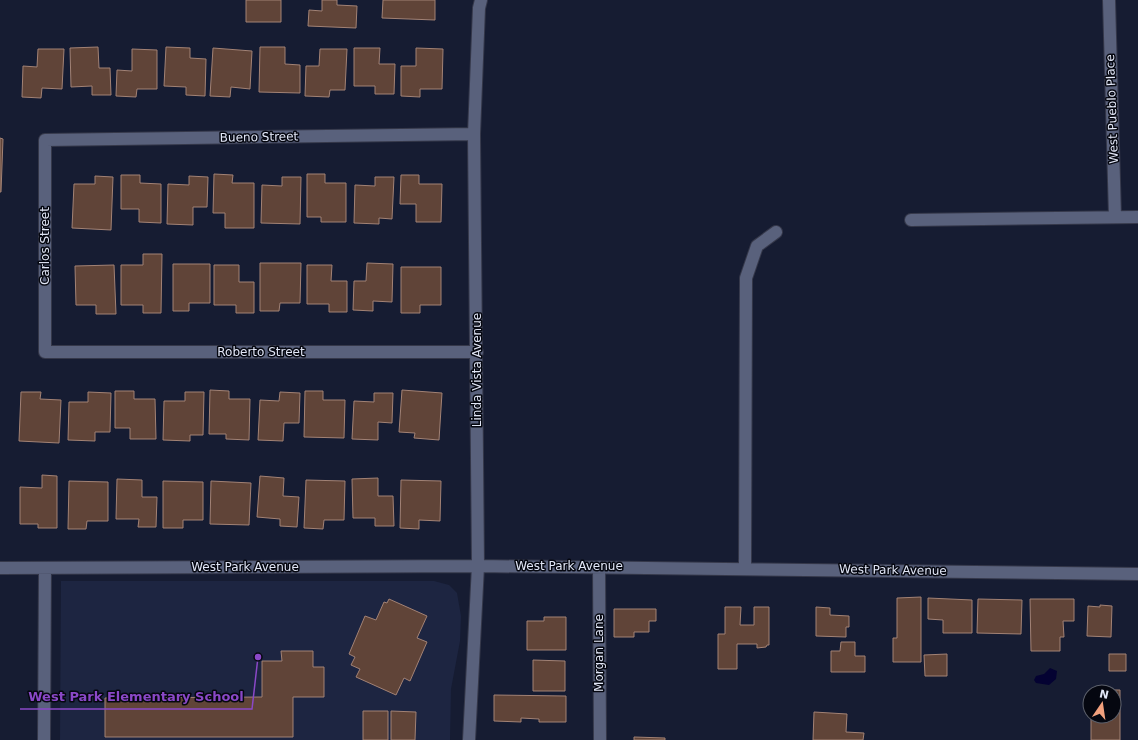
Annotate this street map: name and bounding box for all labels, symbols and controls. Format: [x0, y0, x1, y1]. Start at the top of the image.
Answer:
street label: West Pueblo Place [1103, 54, 1121, 164]
street label: Bueno Street [220, 129, 299, 145]
street label: Carlos Street [38, 207, 52, 285]
street label: Linda Vista Avenue [470, 313, 484, 427]
street label: Roberto Street [217, 345, 305, 359]
street label: West Park Avenue [515, 559, 623, 573]
street label: West Park Avenue [191, 560, 299, 574]
street label: West Park Avenue [839, 562, 947, 578]
street label: Morgan Lane [592, 614, 606, 692]
callout: West Park Elementary School [20, 684, 252, 709]
north arrow [1082, 684, 1122, 724]
text: N [1098, 687, 1110, 702]
text: West Park Elementary School [28, 689, 244, 704]

